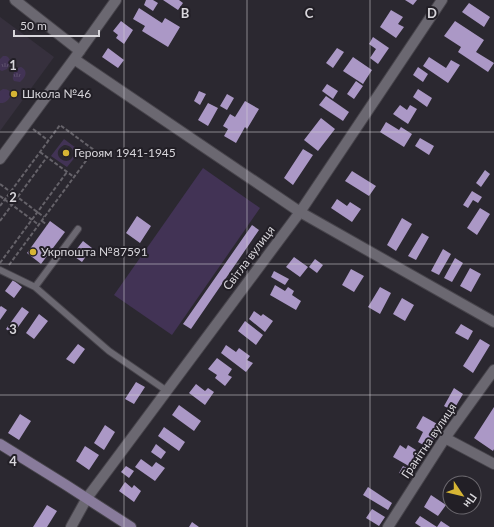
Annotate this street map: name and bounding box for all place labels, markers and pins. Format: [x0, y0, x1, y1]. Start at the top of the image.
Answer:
place label: Школа №46 [22, 86, 91, 101]
marker: Школа №46 [9, 89, 19, 99]
place label: Героям 1941-1945 [74, 145, 176, 160]
marker: Героям 1941-1945 [61, 148, 71, 158]
place label: Укрпошта №87591 [41, 244, 148, 259]
marker: Укрпошта №87591 [28, 247, 38, 257]

